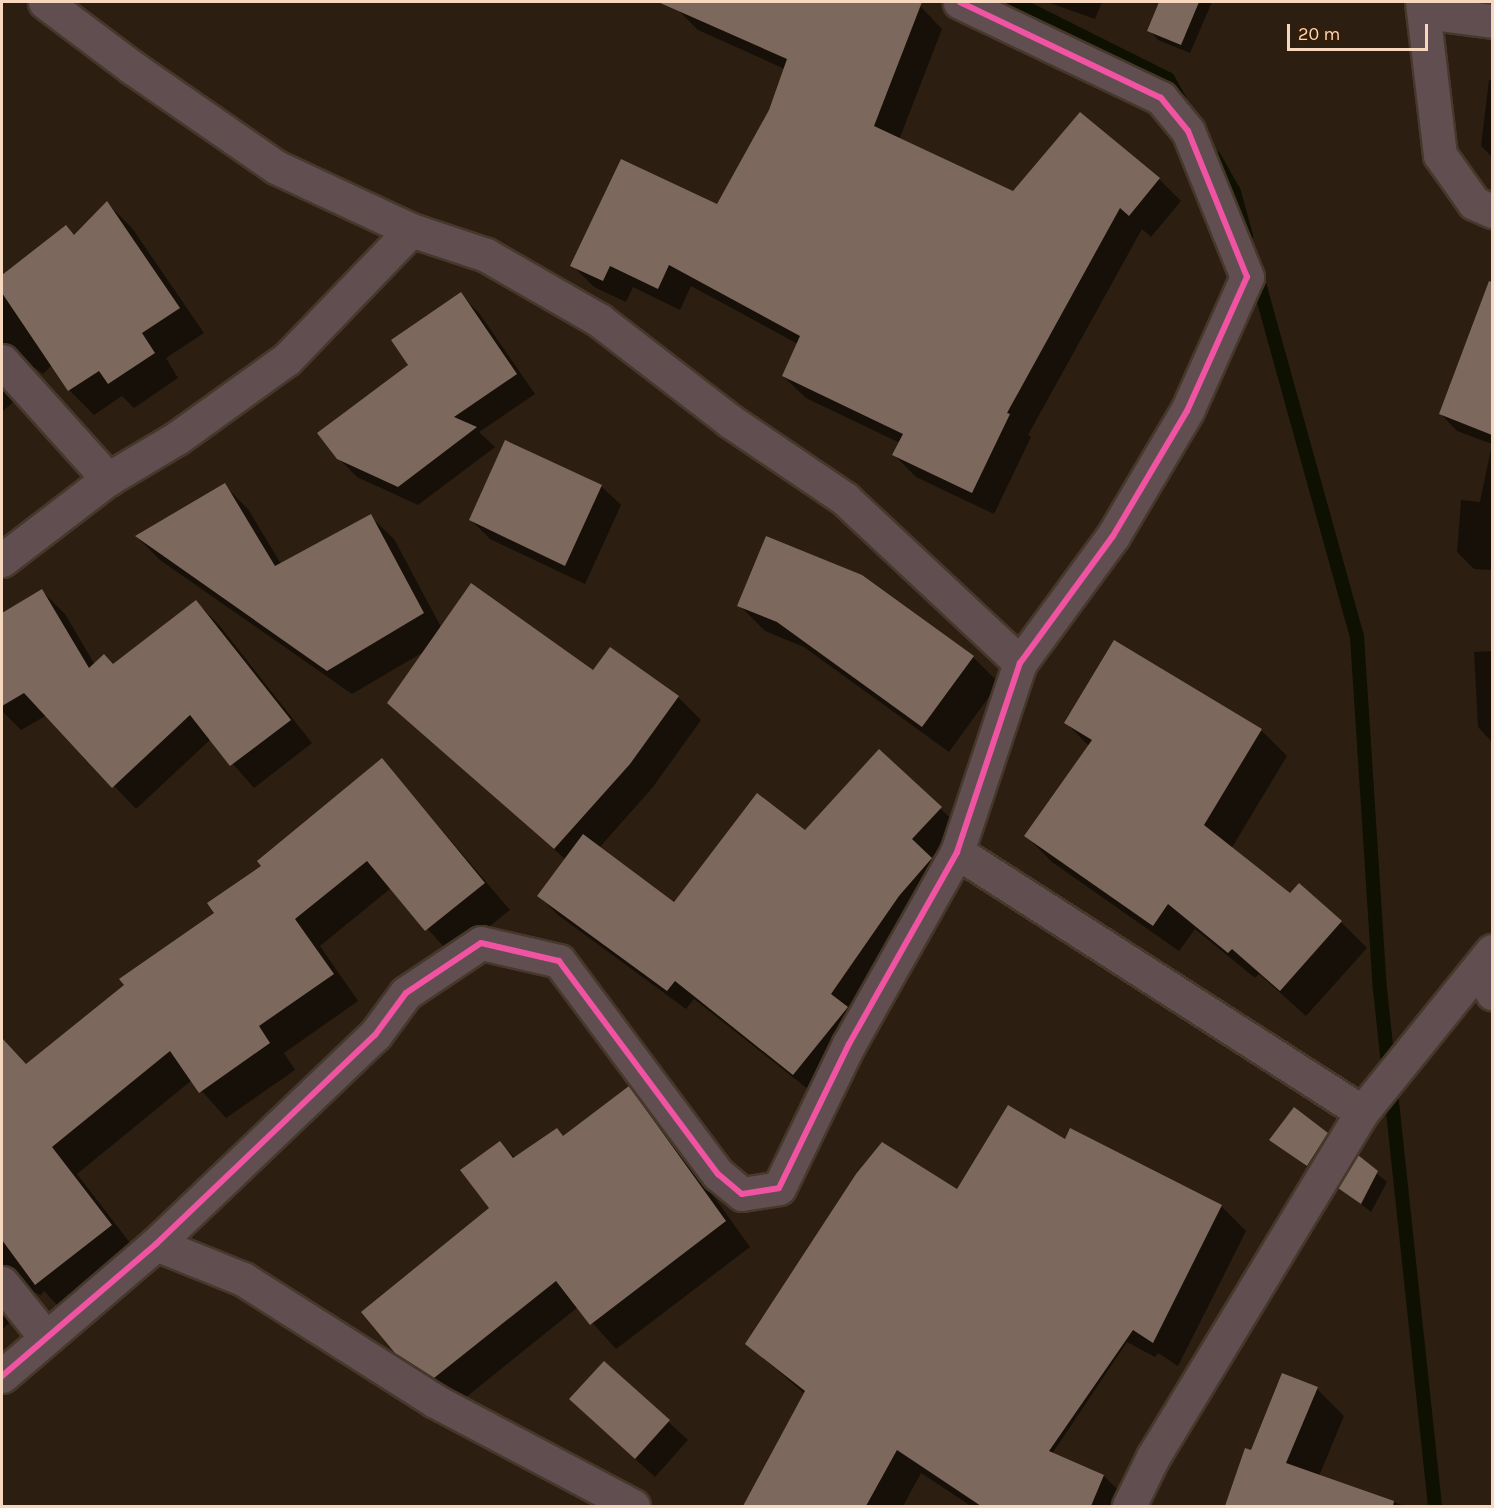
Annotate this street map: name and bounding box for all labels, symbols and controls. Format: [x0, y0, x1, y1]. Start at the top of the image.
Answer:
scale bar [1290, 12, 1431, 50]
text: 20 m [1298, 23, 1340, 45]

